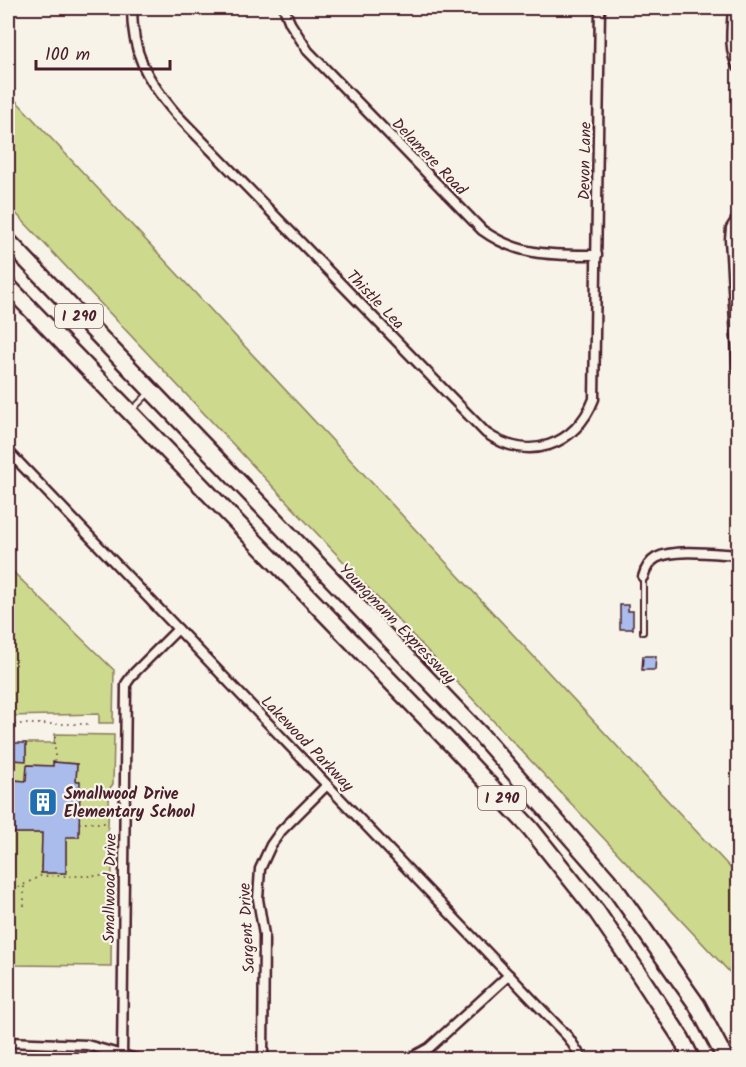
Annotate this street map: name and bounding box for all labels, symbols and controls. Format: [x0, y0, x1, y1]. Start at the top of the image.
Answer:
scale bar [36, 33, 170, 71]
text: 100 m [45, 41, 90, 70]
street label: Delamere Road [385, 112, 473, 202]
street label: Devon Lane [572, 122, 599, 200]
street label: Thistle Lea [340, 264, 410, 336]
road number: I 290 [55, 304, 103, 328]
street label: Youngmann Expressway [332, 558, 462, 691]
street label: Lakewood Parkway [254, 690, 360, 798]
place label: Smallwood Drive Elementary School [64, 782, 196, 825]
building icon: Smallwood Drive Elementary School [27, 786, 59, 818]
road number: I 290 [478, 786, 526, 810]
street label: Smallwood Drive [97, 833, 124, 943]
street label: Sargent Drive [233, 882, 262, 974]

